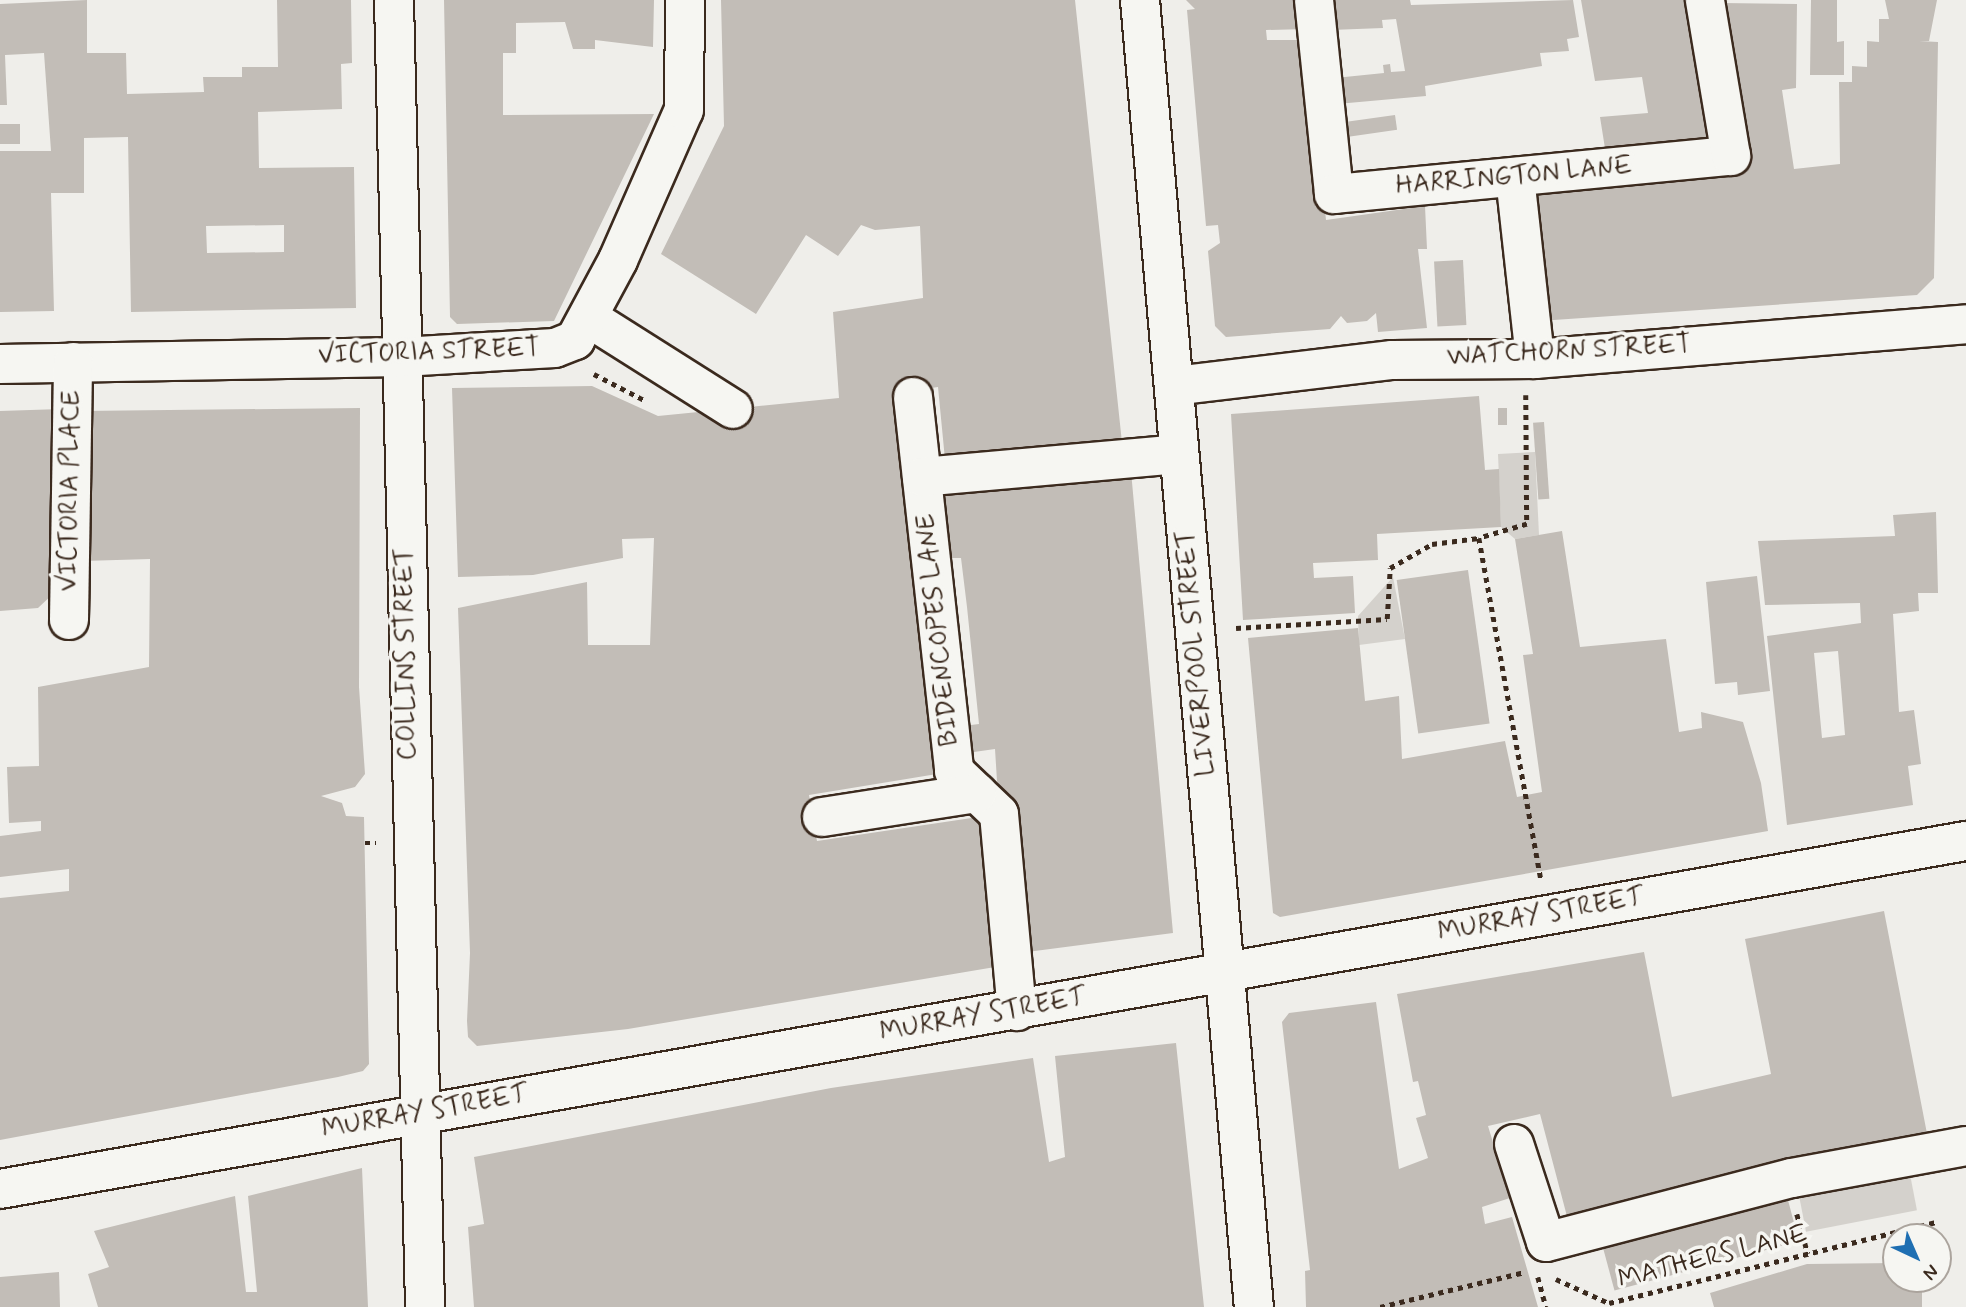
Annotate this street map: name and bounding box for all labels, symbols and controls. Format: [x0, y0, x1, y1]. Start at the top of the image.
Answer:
street label: HARRINGTON LANE [1393, 151, 1635, 203]
street label: WATCHORN STREET [1446, 330, 1692, 374]
street label: VICTORIA STREET [318, 334, 540, 372]
street label: VICTORIA PLACE [54, 388, 88, 594]
street label: BIDENCOPES LANE [911, 511, 967, 749]
street label: LIVERPOOL STREET [1171, 527, 1223, 779]
street label: COLLINS STREET [390, 546, 424, 762]
street label: MURRAY STREET [1435, 882, 1647, 950]
street label: MURRAY STREET [877, 982, 1089, 1050]
street label: MURRAY STREET [319, 1079, 531, 1147]
street label: MATHERS LANE [1615, 1219, 1811, 1297]
north arrow [1882, 1223, 1952, 1293]
text: N [1917, 1259, 1944, 1285]

